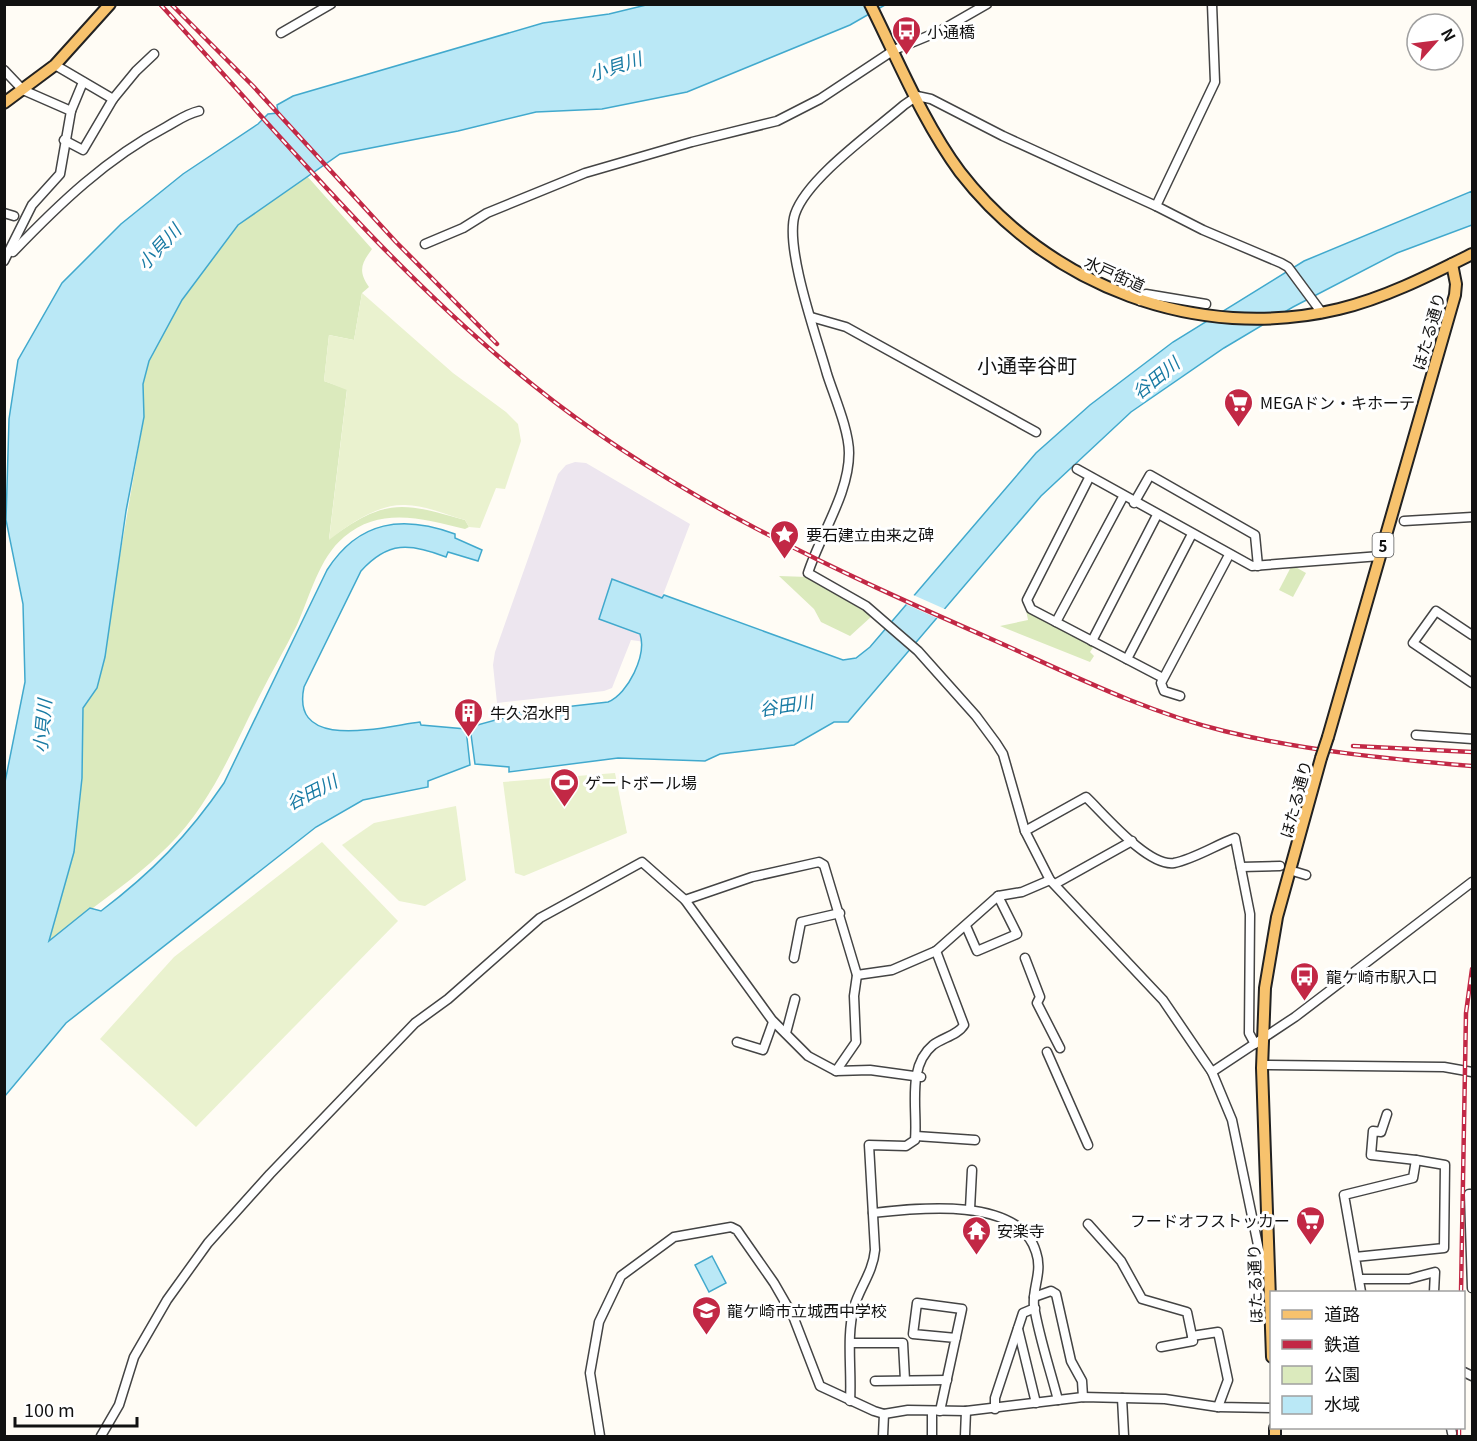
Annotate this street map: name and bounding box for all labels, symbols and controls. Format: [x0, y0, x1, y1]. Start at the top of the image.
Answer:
north arrow [1405, 12, 1465, 72]
bus stop icon: 小通橋 [890, 15, 922, 57]
place label: 小通橋 [927, 19, 975, 43]
text: N [1436, 24, 1463, 45]
water label: 小貝川 [585, 44, 647, 86]
water label: 小貝川 [130, 216, 187, 275]
street label: 水戸街道 [1081, 249, 1149, 297]
street label: ほたる通り [1405, 289, 1451, 373]
water label: 谷田川 [1126, 349, 1186, 404]
district label: 小通幸谷町 [977, 350, 1077, 379]
supermarket icon: MEGAドン・キホーテ [1223, 386, 1255, 428]
place label: MEGAドン・キホーテ [1260, 390, 1415, 414]
place icon: 要石建立由来之碑 [769, 518, 801, 560]
place label: 要石建立由来之碑 [806, 522, 934, 546]
road number: 5 [1372, 533, 1394, 557]
water label: 谷田川 [757, 687, 817, 721]
water label: 小貝川 [26, 696, 56, 754]
building icon: 牛久沼水門 [453, 696, 485, 738]
place label: 牛久沼水門 [490, 700, 570, 724]
street label: ほたる通り [1273, 757, 1317, 841]
water label: 谷田川 [281, 766, 343, 815]
sports icon: ゲートボール場 [548, 766, 580, 808]
place label: ゲートボール場 [585, 770, 697, 794]
bus stop icon: 龍ケ崎市駅入口 [1289, 960, 1321, 1002]
place label: 龍ケ崎市駅入口 [1326, 964, 1438, 988]
supermarket icon: フードオフストッカー [1295, 1204, 1327, 1246]
place label: フードオフストッカー [1130, 1208, 1290, 1232]
temple icon: 安楽寺 [960, 1214, 992, 1256]
place label: 安楽寺 [997, 1218, 1045, 1242]
street label: ほたる通り [1241, 1244, 1267, 1324]
legend [1270, 1291, 1465, 1429]
school or university icon: 龍ケ崎市立城西中学校 [690, 1294, 722, 1336]
place label: 龍ケ崎市立城西中学校 [727, 1298, 887, 1322]
text: 道路 [1324, 1300, 1360, 1326]
text: 鉄道 [1324, 1330, 1360, 1356]
text: 公園 [1324, 1360, 1360, 1386]
scale bar [15, 1390, 136, 1428]
text: 水域 [1324, 1390, 1360, 1416]
text: 100 m [24, 1396, 75, 1422]

